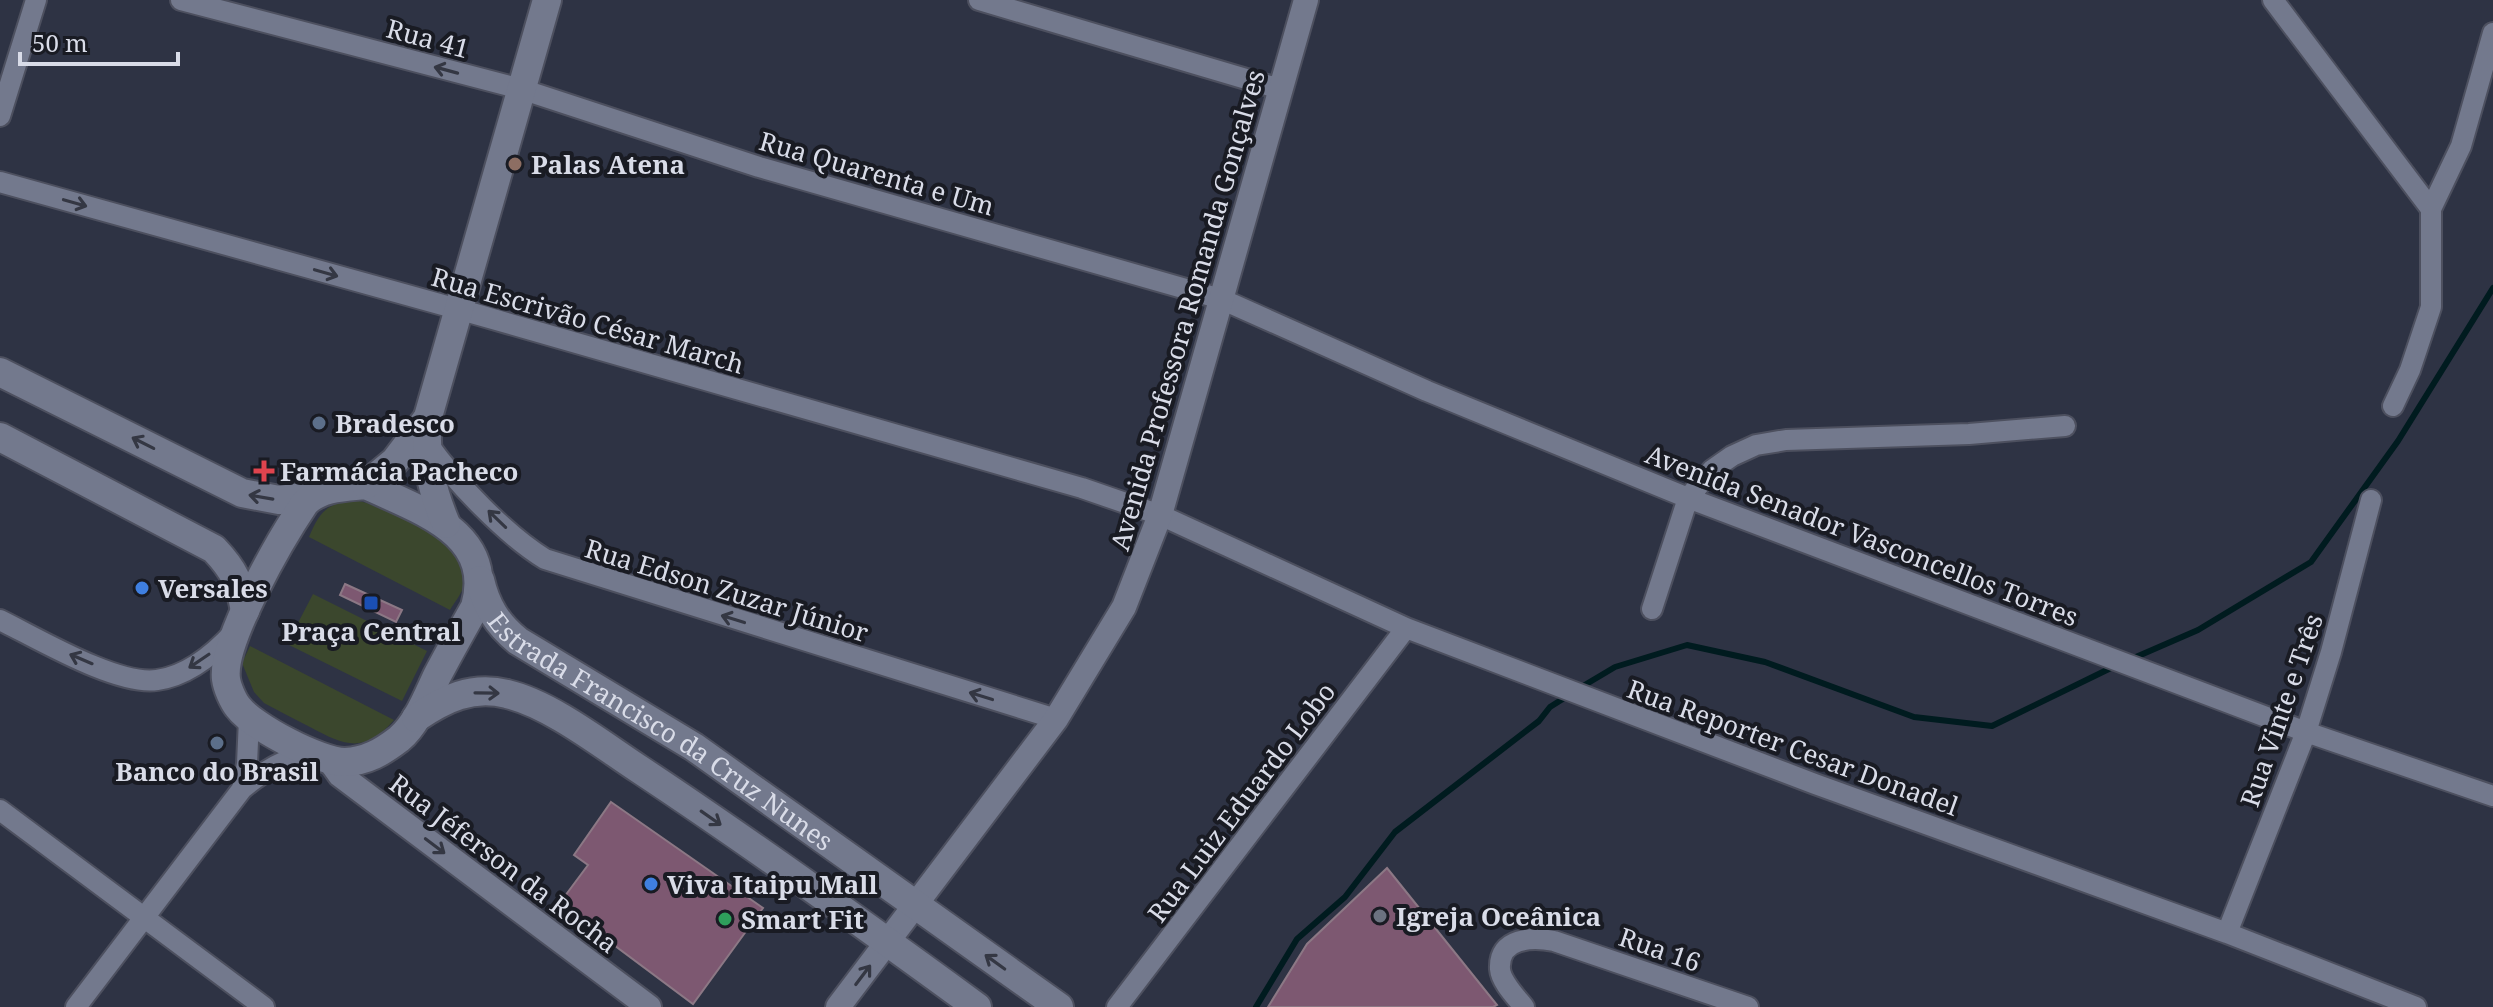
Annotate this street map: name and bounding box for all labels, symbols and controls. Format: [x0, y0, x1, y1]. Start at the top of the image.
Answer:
street label: Rua 41 [383, 10, 473, 66]
scale bar [20, 16, 178, 66]
text: 50 m [32, 26, 88, 59]
one-way arrow [434, 61, 459, 76]
street label: Avenida Professora Romanda Gonçalves [1101, 66, 1273, 554]
street label: Rua Quarenta e Um [755, 122, 999, 224]
place label: Palas Atena [531, 146, 685, 182]
marker: Palas Atena [506, 155, 524, 173]
one-way arrow [62, 196, 88, 211]
street label: Rua Escrivão César March [428, 258, 748, 382]
one-way arrow [312, 266, 338, 281]
place label: Bradesco [335, 405, 455, 441]
marker: Bradesco [310, 414, 328, 432]
one-way arrow [132, 435, 156, 451]
street label: Avenida Senador Vasconcellos Torres [1641, 436, 2083, 634]
place label: Farmácia Pacheco [280, 453, 519, 489]
marker: Farmácia Pacheco [255, 462, 273, 480]
one-way arrow [248, 488, 274, 503]
one-way arrow [488, 510, 507, 529]
street label: Rua Edson Zuzar Júnior [581, 530, 873, 650]
place label: Versales [158, 570, 268, 606]
marker: Versales [133, 579, 151, 597]
marker: Praça Central [362, 594, 380, 612]
street label: Estrada Francisco da Cruz Nunes [480, 604, 841, 859]
street label: Rua Vinte e Três [2231, 609, 2331, 811]
one-way arrow [720, 611, 746, 626]
place label: Praça Central [281, 613, 461, 649]
one-way arrow [69, 651, 94, 666]
one-way arrow [189, 653, 211, 669]
street label: Rua Reporter Cesar Donadel [1623, 670, 1963, 824]
street label: Rua Luiz Eduardo Lobo [1139, 675, 1343, 929]
one-way arrow [473, 685, 499, 700]
one-way arrow [969, 688, 995, 703]
marker: Banco do Brasil [208, 734, 226, 752]
place label: Banco do Brasil [115, 753, 319, 789]
street label: Rua Jéferson da Rocha [382, 765, 626, 961]
one-way arrow [699, 810, 721, 826]
one-way arrow [424, 838, 445, 855]
place label: Viva Itaipu Mall [667, 866, 878, 902]
marker: Viva Itaipu Mall [642, 875, 660, 893]
place label: Igreja Oceânica [1396, 898, 1601, 934]
place label: Smart Fit [741, 901, 864, 937]
marker: Igreja Oceânica [1371, 907, 1389, 925]
marker: Smart Fit [716, 910, 734, 928]
street label: Rua 16 [1614, 918, 1706, 980]
one-way arrow [985, 954, 1007, 970]
one-way arrow [854, 964, 871, 986]

